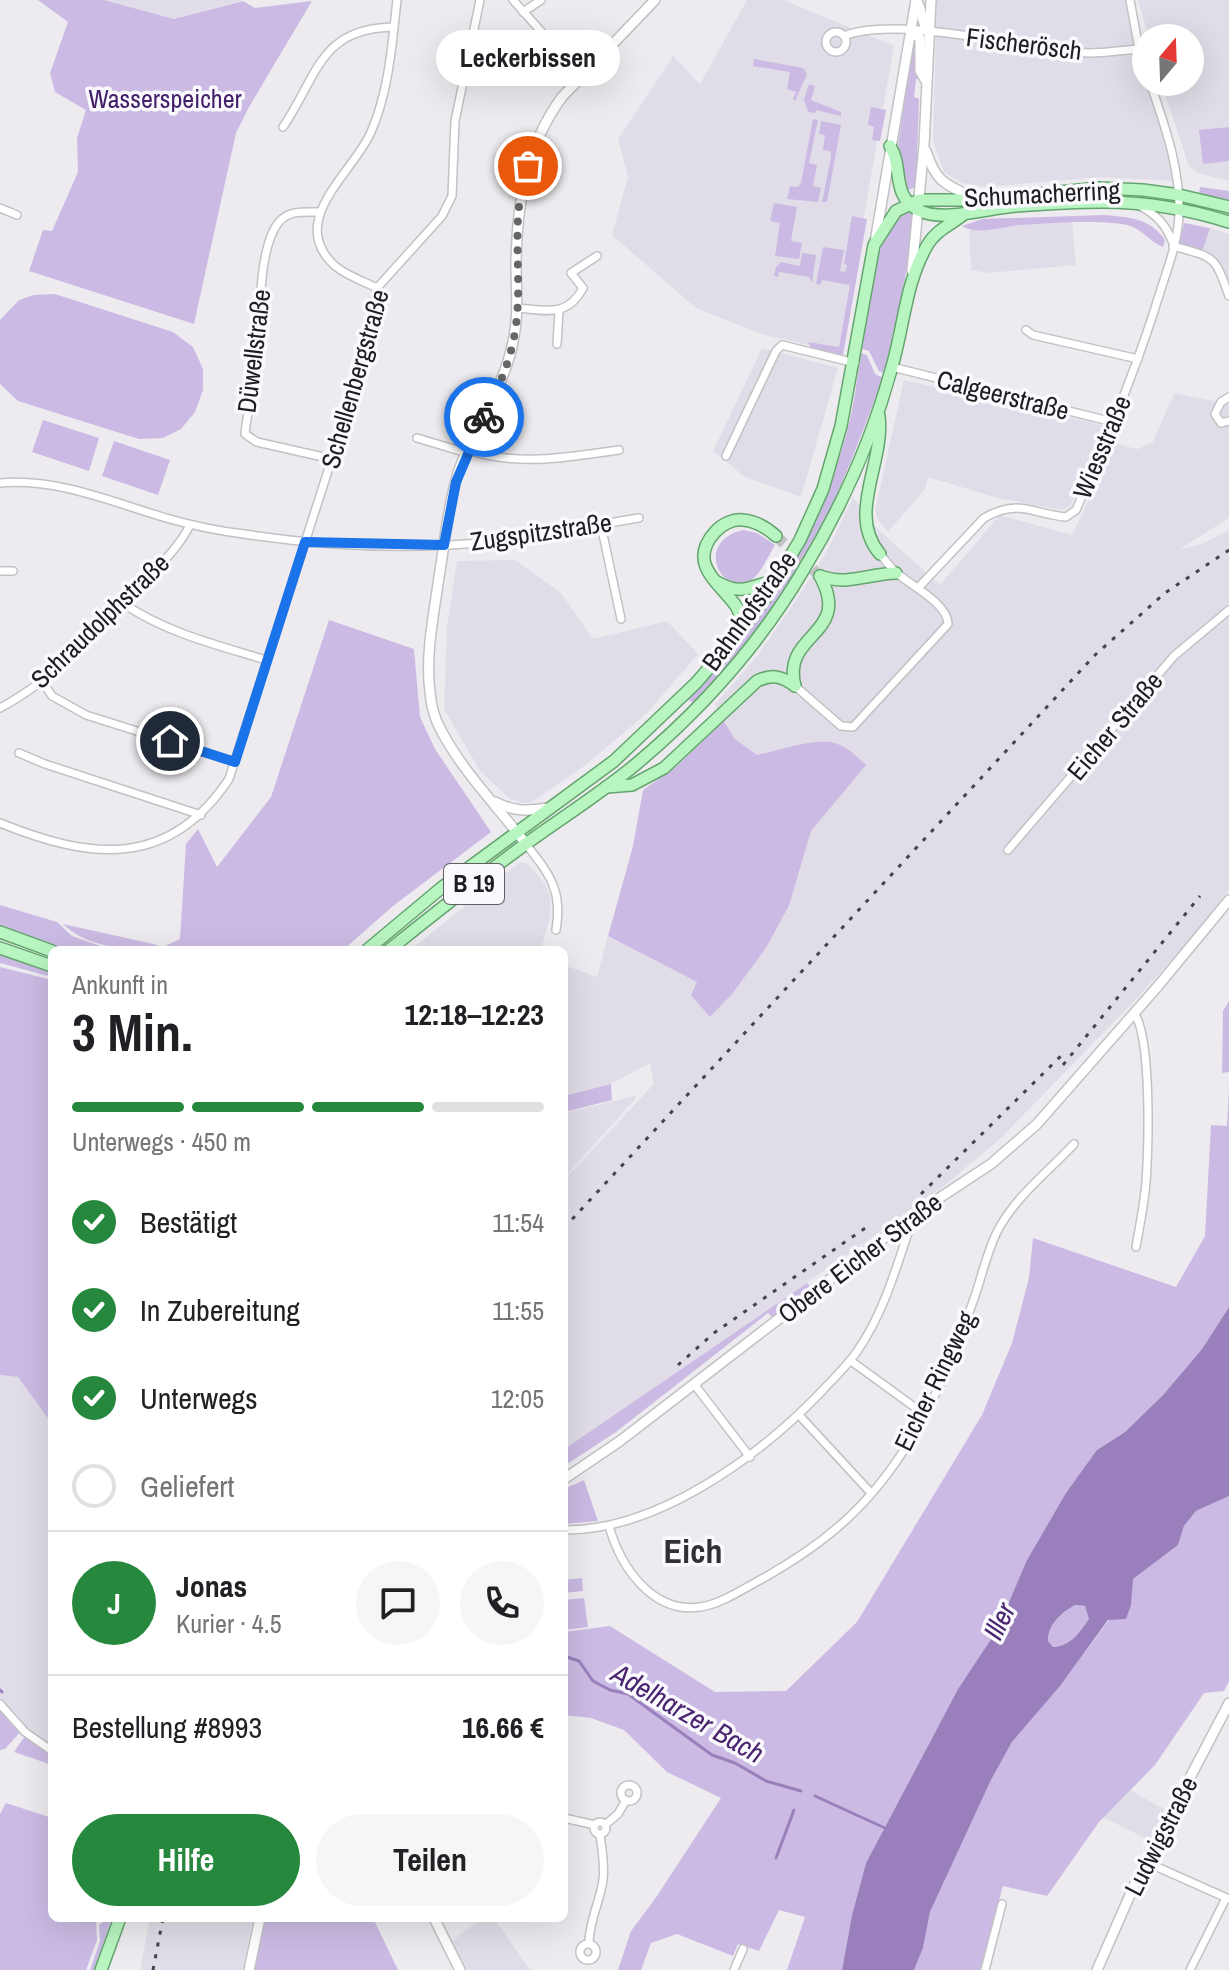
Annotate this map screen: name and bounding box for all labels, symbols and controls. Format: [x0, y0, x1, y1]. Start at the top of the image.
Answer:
street label: Fischerösch [964, 19, 1084, 68]
north arrow [1132, 24, 1204, 96]
map controls [1132, 24, 1204, 96]
callout: Leckerbissen [436, 30, 620, 86]
text: Leckerbissen [460, 40, 596, 75]
park label: Wasserspeicher [88, 81, 242, 116]
pin [494, 132, 562, 200]
icon: bag [506, 144, 550, 188]
street label: Schumacherring [963, 172, 1121, 215]
street label: Schellenbergstraße [312, 285, 397, 473]
street label: Düwellstraße [229, 287, 278, 415]
street label: Calgeerstraße [933, 361, 1073, 428]
courier [444, 377, 524, 457]
street label: Wiesstraße [1064, 390, 1139, 504]
icon: bike [462, 395, 506, 439]
street label: Zugspitzstraße [468, 504, 614, 559]
street label: Bahnhofstraße [693, 544, 804, 678]
street label: Schraudolphstraße [23, 545, 177, 696]
street label: Eicher Straße [1059, 664, 1170, 787]
pin [136, 707, 204, 775]
icon: home [148, 719, 192, 763]
road number: B 19 [444, 864, 504, 904]
text: Ankunft in [72, 967, 168, 1002]
text: 12:18–12:23 [405, 994, 544, 1034]
text: 3 Min. [72, 997, 193, 1067]
text: Unterwegs · 450 m [72, 1124, 251, 1159]
street label: Obere Eicher Straße [771, 1184, 949, 1331]
icon: check [72, 1200, 116, 1244]
text: Bestätigt [140, 1202, 237, 1242]
text: 11:54 [492, 1205, 544, 1240]
icon: check [72, 1288, 116, 1332]
text: In Zubereitung [140, 1290, 300, 1330]
text: 11:55 [492, 1293, 544, 1328]
street label: Eicher Ringweg [886, 1305, 984, 1457]
icon: check [72, 1376, 116, 1420]
text: Unterwegs [140, 1378, 258, 1418]
text: 12:05 [491, 1381, 544, 1416]
text: Geliefert [140, 1466, 234, 1506]
district label: Eich [664, 1528, 722, 1574]
button: chat [356, 1561, 440, 1645]
button: phone [460, 1561, 544, 1645]
text: Jonas [176, 1566, 247, 1606]
text: J [107, 1583, 121, 1623]
water label: Iller [974, 1595, 1025, 1646]
text: Kurier · 4.5 [176, 1606, 281, 1641]
water label: Adelharzer Bach [603, 1653, 771, 1772]
text: Bestellung #8993 [72, 1707, 262, 1747]
text: 16.66 € [462, 1707, 544, 1747]
street label: Ludwigstraße [1116, 1770, 1205, 1901]
button: Hilfe [72, 1814, 300, 1906]
button: Teilen [316, 1814, 544, 1906]

